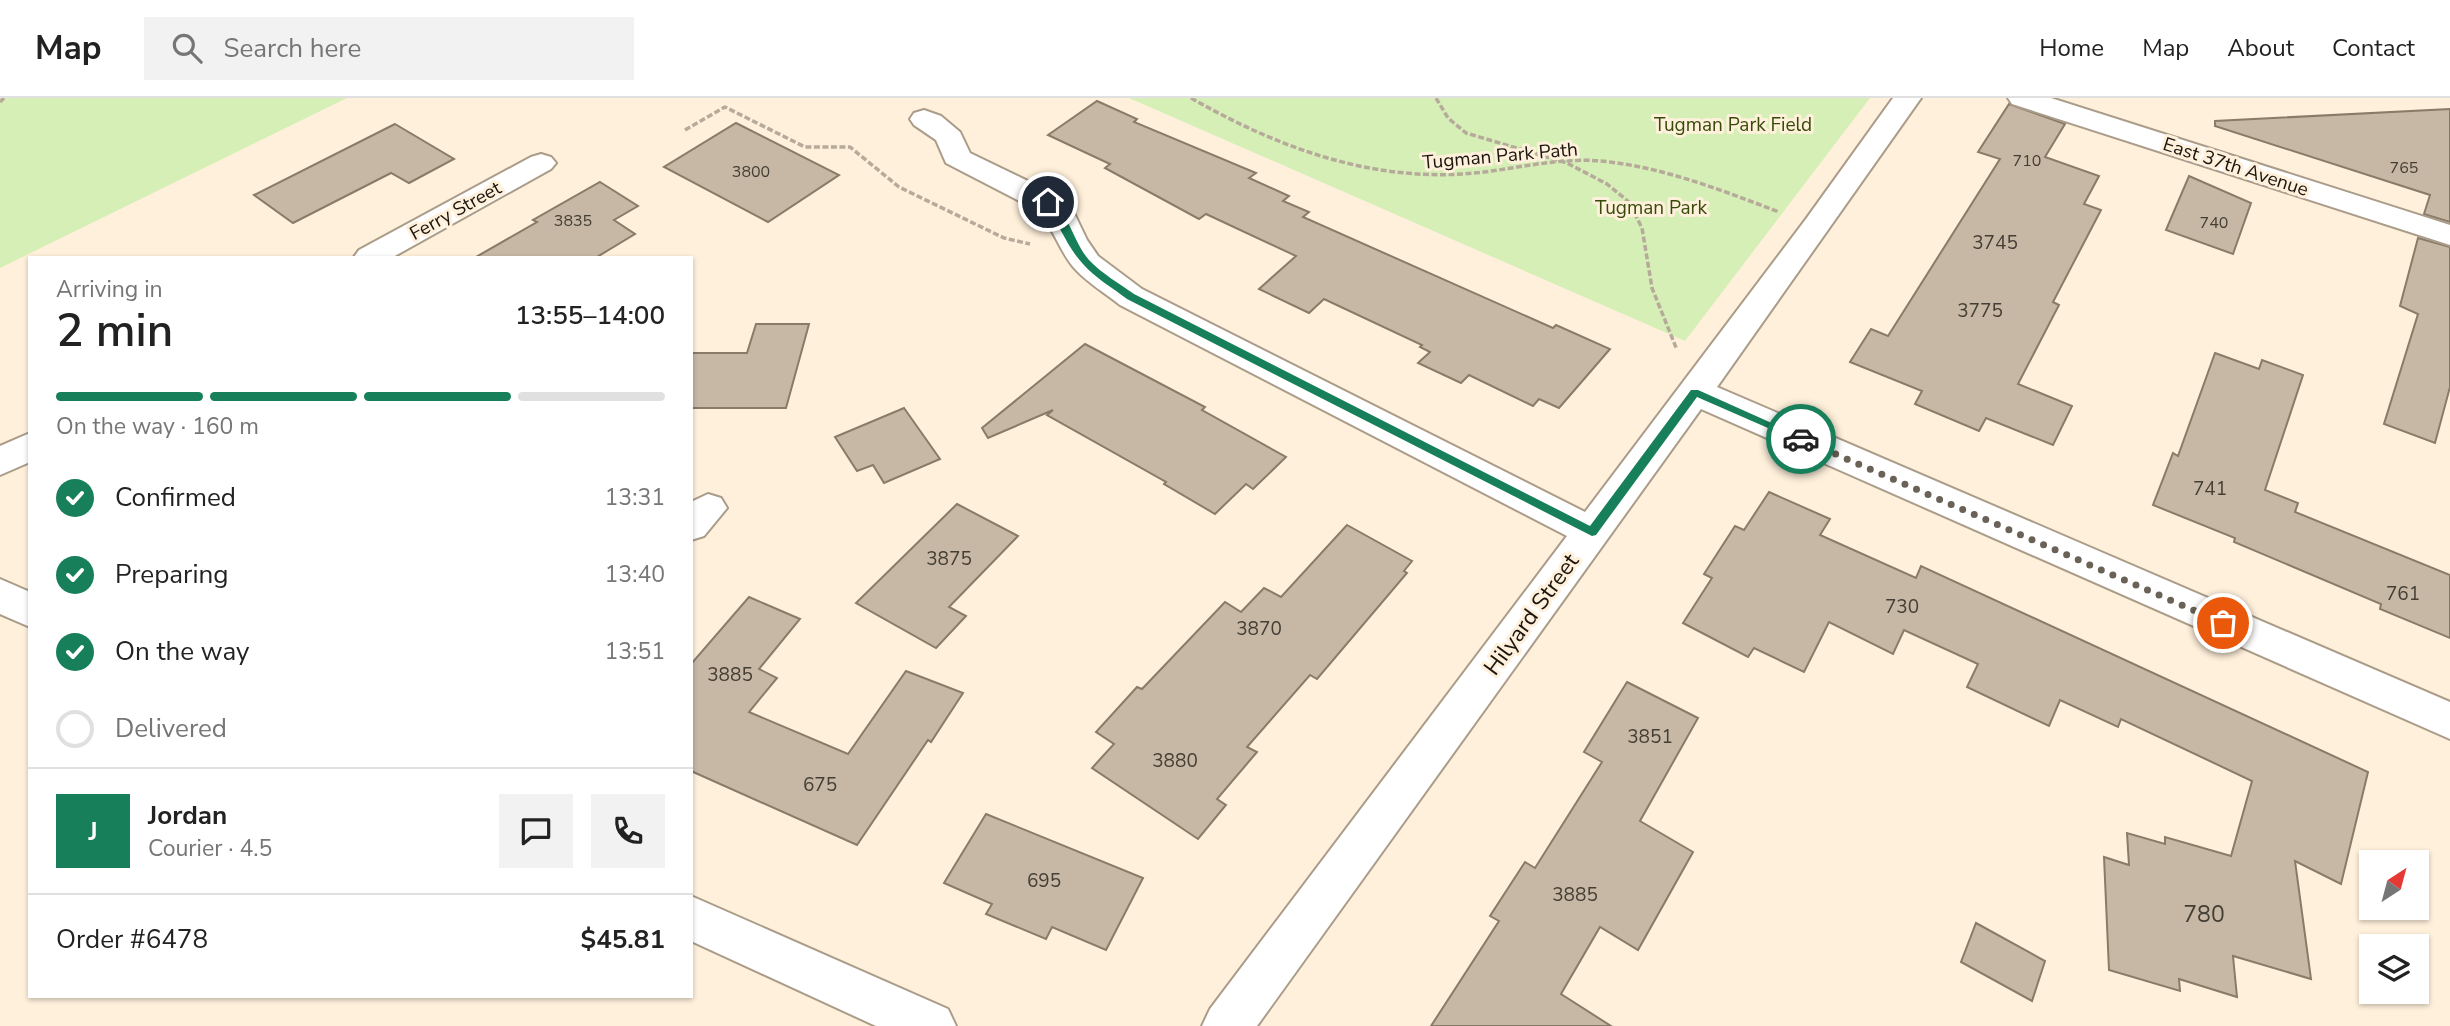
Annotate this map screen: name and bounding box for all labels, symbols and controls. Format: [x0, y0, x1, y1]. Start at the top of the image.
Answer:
search box [144, 17, 634, 80]
text: Map [35, 26, 102, 71]
icon: search [168, 29, 206, 67]
text: Search here [224, 31, 361, 66]
text: Home [2039, 32, 2104, 64]
text: Map [2142, 32, 2189, 64]
text: About [2227, 32, 2294, 64]
text: Contact [2332, 32, 2415, 64]
park label: Tugman Park Field [1654, 112, 1812, 138]
street label: East 37th Avenue [2160, 131, 2312, 203]
street label: Tugman Park Path [1421, 136, 1579, 176]
house number: 710 [2013, 150, 2041, 172]
house number: 765 [2390, 157, 2418, 179]
house number: 3800 [732, 161, 770, 183]
pin [1018, 172, 1078, 232]
street label: Ferry Street [405, 175, 506, 247]
icon: home [1029, 183, 1067, 221]
park label: Tugman Park [1595, 195, 1707, 221]
house number: 3835 [554, 210, 592, 232]
house number: 740 [2200, 212, 2228, 234]
house number: 3745 [1972, 230, 2018, 256]
text: Arriving in [56, 274, 163, 305]
text: 13:55–14:00 [515, 298, 665, 333]
house number: 3775 [1957, 298, 2003, 324]
text: 2 min [56, 299, 173, 362]
courier [1766, 404, 1836, 474]
text: On the way · 160 m [56, 411, 259, 442]
icon: car [1782, 420, 1820, 458]
house number: 741 [2193, 476, 2227, 502]
icon: check [56, 479, 94, 517]
text: Confirmed [115, 480, 236, 515]
text: 13:31 [605, 482, 665, 513]
house number: 3875 [926, 546, 972, 572]
street label: Hilyard Street [1477, 546, 1587, 681]
icon: check [56, 556, 94, 594]
text: Preparing [115, 557, 228, 592]
text: 13:40 [605, 559, 665, 590]
house number: 761 [2386, 581, 2420, 607]
pin [2193, 593, 2253, 653]
house number: 730 [1885, 594, 1919, 620]
icon: bag [2204, 604, 2242, 642]
house number: 3870 [1236, 616, 1282, 642]
icon: check [56, 633, 94, 671]
text: On the way [115, 634, 249, 669]
text: 13:51 [605, 636, 665, 667]
house number: 3885 [707, 662, 753, 688]
text: Delivered [115, 711, 227, 746]
house number: 3851 [1627, 724, 1673, 750]
house number: 3880 [1152, 748, 1198, 774]
house number: 675 [803, 772, 837, 798]
button: chat [499, 794, 573, 868]
button: phone [591, 794, 665, 868]
text: Jordan [148, 798, 227, 833]
text: J [88, 814, 98, 849]
text: Courier · 4.5 [148, 833, 272, 864]
north arrow [2359, 850, 2429, 920]
map controls [2359, 850, 2429, 1004]
house number: 695 [1027, 868, 1061, 894]
house number: 3885 [1552, 882, 1598, 908]
house number: 780 [2183, 899, 2225, 930]
text: Order #6478 [56, 922, 208, 957]
text: $45.81 [581, 922, 665, 957]
button: layers [2359, 934, 2429, 1004]

